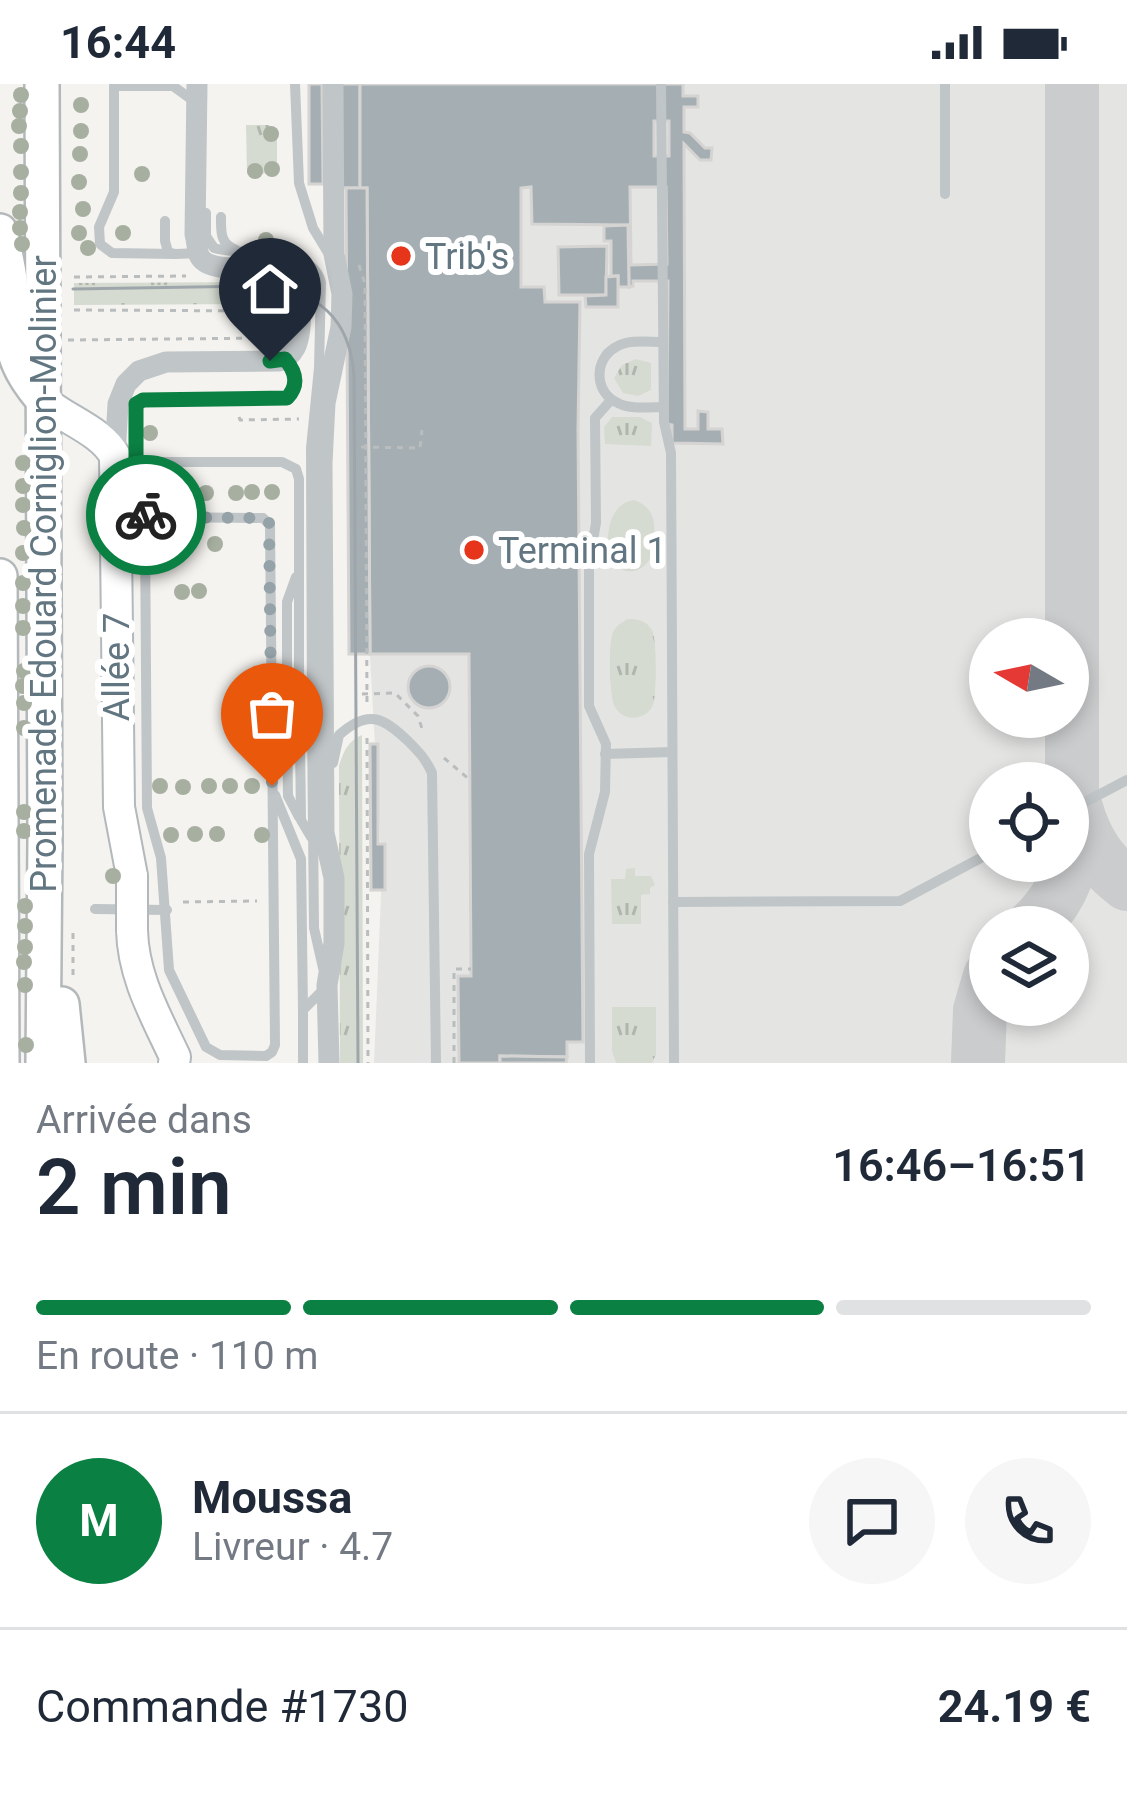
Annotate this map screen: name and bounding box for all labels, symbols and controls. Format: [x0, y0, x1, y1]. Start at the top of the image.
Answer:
text: 16:44 [60, 16, 176, 69]
place label: Trib's [425, 236, 509, 278]
pin [219, 238, 321, 361]
marker: Trib's [388, 243, 414, 269]
street label: Promenade Edouard Corniglion-Molinier [23, 255, 65, 893]
icon: home [237, 256, 303, 322]
courier [86, 455, 206, 575]
icon: bike [113, 482, 179, 548]
place label: Terminal 1 [498, 530, 667, 572]
marker: Terminal 1 [461, 537, 487, 563]
street label: Allée 7 [96, 613, 138, 721]
north arrow [969, 618, 1089, 738]
map controls [969, 618, 1089, 1026]
pin [221, 663, 323, 786]
icon: bag [239, 681, 305, 747]
button: locate [969, 762, 1089, 882]
button: layers [969, 906, 1089, 1026]
text: Arrivée dans [36, 1097, 252, 1143]
text: 16:46–16:51 [832, 1139, 1091, 1192]
text: 2 min [36, 1142, 232, 1233]
text: En route · 110 m [36, 1333, 319, 1379]
button: chat [809, 1458, 935, 1584]
button: phone [965, 1458, 1091, 1584]
text: Moussa [192, 1471, 352, 1524]
text: M [79, 1494, 119, 1547]
text: Livreur · 4.7 [192, 1524, 393, 1570]
text: Commande #1730 [36, 1680, 408, 1733]
text: 24.19 € [938, 1680, 1091, 1733]

